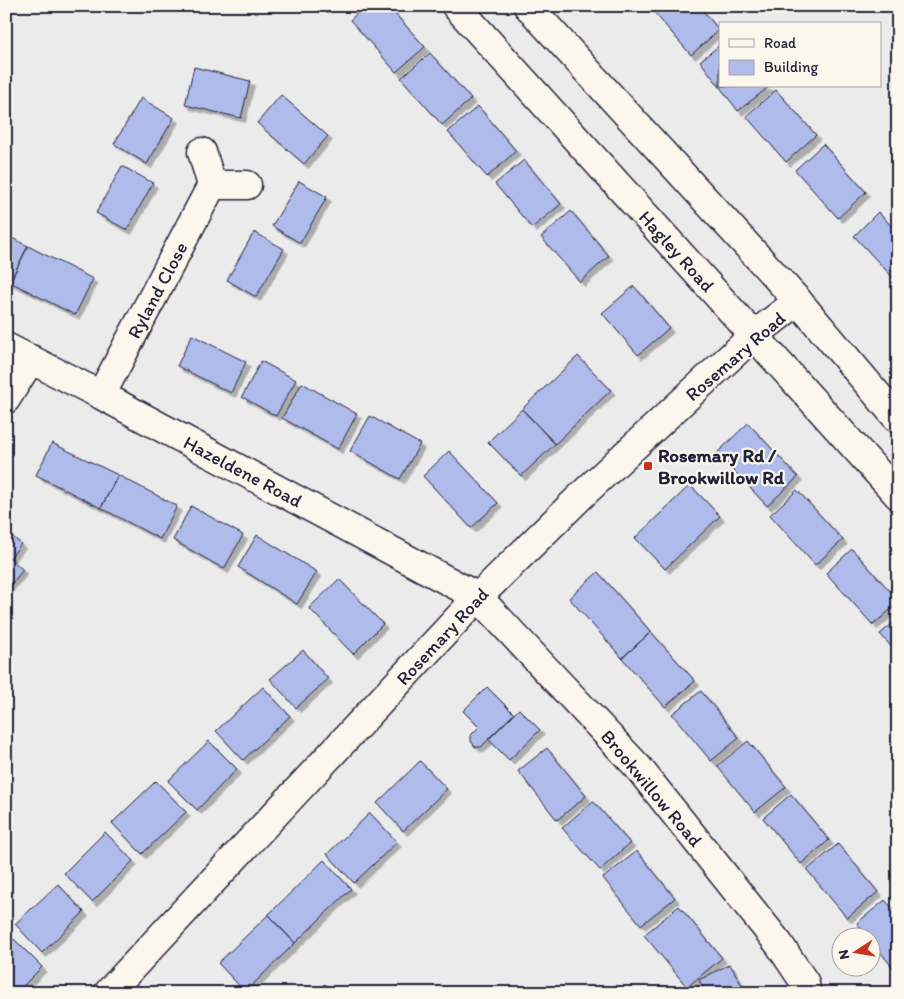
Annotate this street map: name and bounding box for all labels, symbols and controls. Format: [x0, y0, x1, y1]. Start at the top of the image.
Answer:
legend [719, 22, 882, 88]
text: Road [764, 34, 797, 52]
text: Building [764, 58, 818, 76]
street label: Hagley Road [634, 206, 720, 297]
street label: Ryland Close [122, 238, 192, 342]
street label: Rosemary Road [681, 307, 790, 406]
street label: Hazeldene Road [180, 431, 306, 512]
place label: Rosemary Rd / Brookwillow Rd [658, 444, 785, 489]
marker: Rosemary Rd / Brookwillow Rd [642, 460, 654, 472]
street label: Rosemary Road [391, 583, 493, 690]
street label: Brookwillow Road [596, 725, 708, 852]
north arrow [832, 926, 882, 976]
text: N [834, 948, 853, 961]

